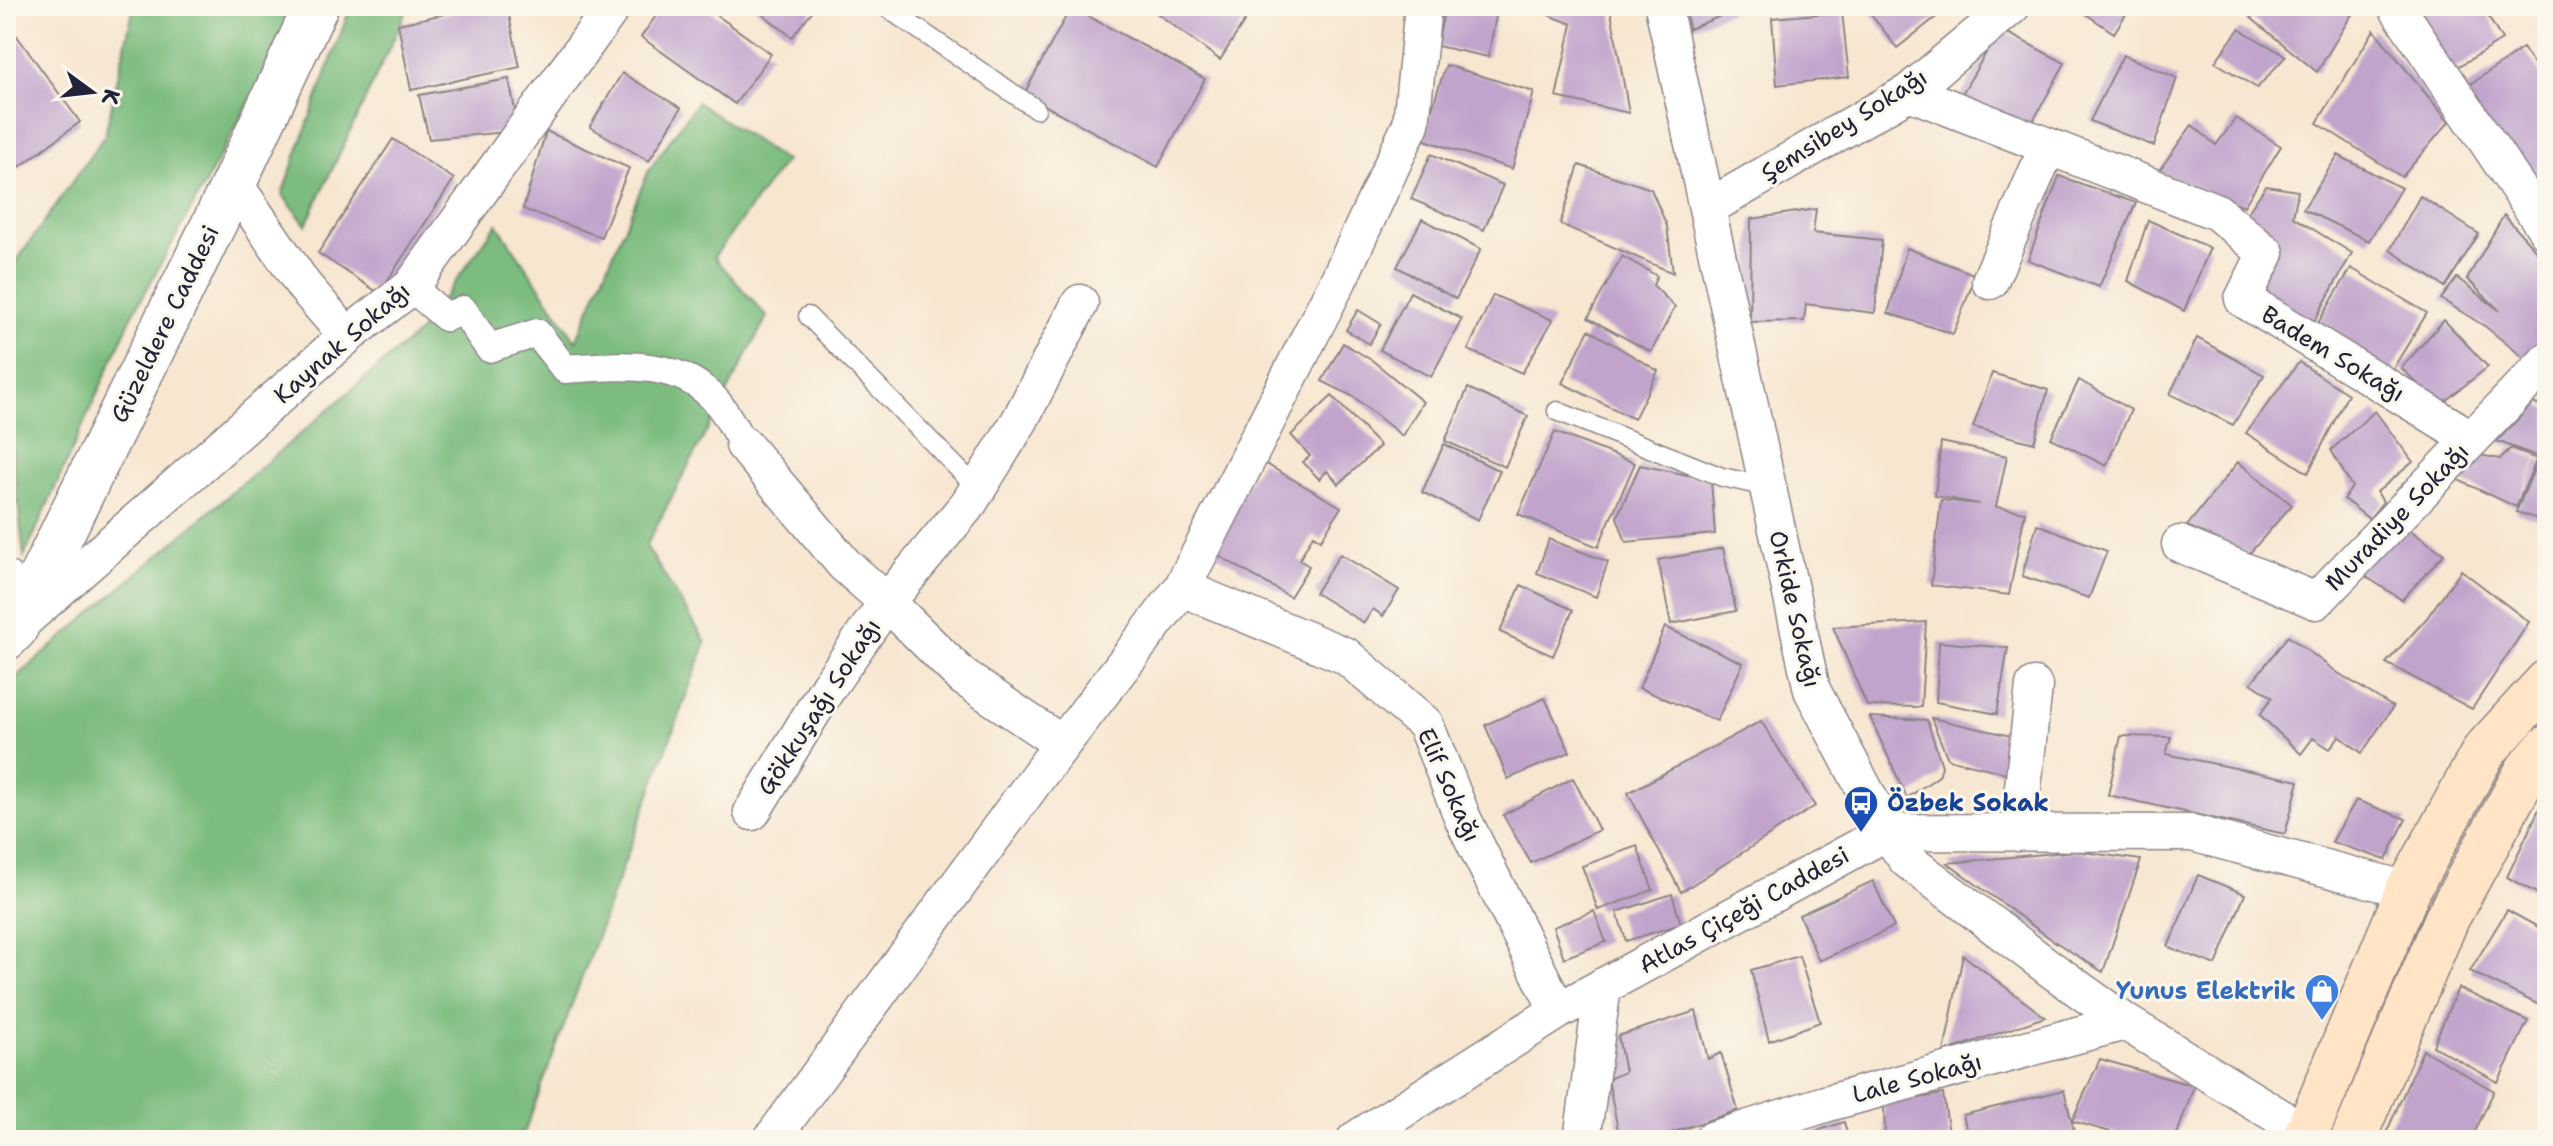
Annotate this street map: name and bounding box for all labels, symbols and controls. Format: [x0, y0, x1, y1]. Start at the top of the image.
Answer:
north arrow [52, 52, 132, 132]
street label: Şemsibey Sokağı [1755, 61, 1933, 189]
text: K [95, 86, 127, 108]
street label: Güzeldere Caddesi [103, 220, 227, 428]
street label: Kaynak Sokağı [267, 275, 417, 411]
street label: Badem Sokağı [2255, 299, 2411, 409]
street label: Muradiye Sokağı [2318, 436, 2476, 598]
street label: Orkide Sokağı [1761, 527, 1829, 691]
street label: Gökkuşağı Sokağı [750, 613, 888, 801]
street label: Elif Sokağı [1410, 723, 1488, 847]
bus stop icon: Özbek Sokak [1842, 784, 1880, 834]
place label: Özbek Sokak [1887, 787, 2049, 819]
street label: Atlas Çiçeği Caddesi [1633, 839, 1855, 981]
shop icon: Yunus Elektrik [2303, 972, 2341, 1022]
place label: Yunus Elektrik [2116, 975, 2296, 1007]
street label: Lale Sokağı [1849, 1045, 1985, 1111]

